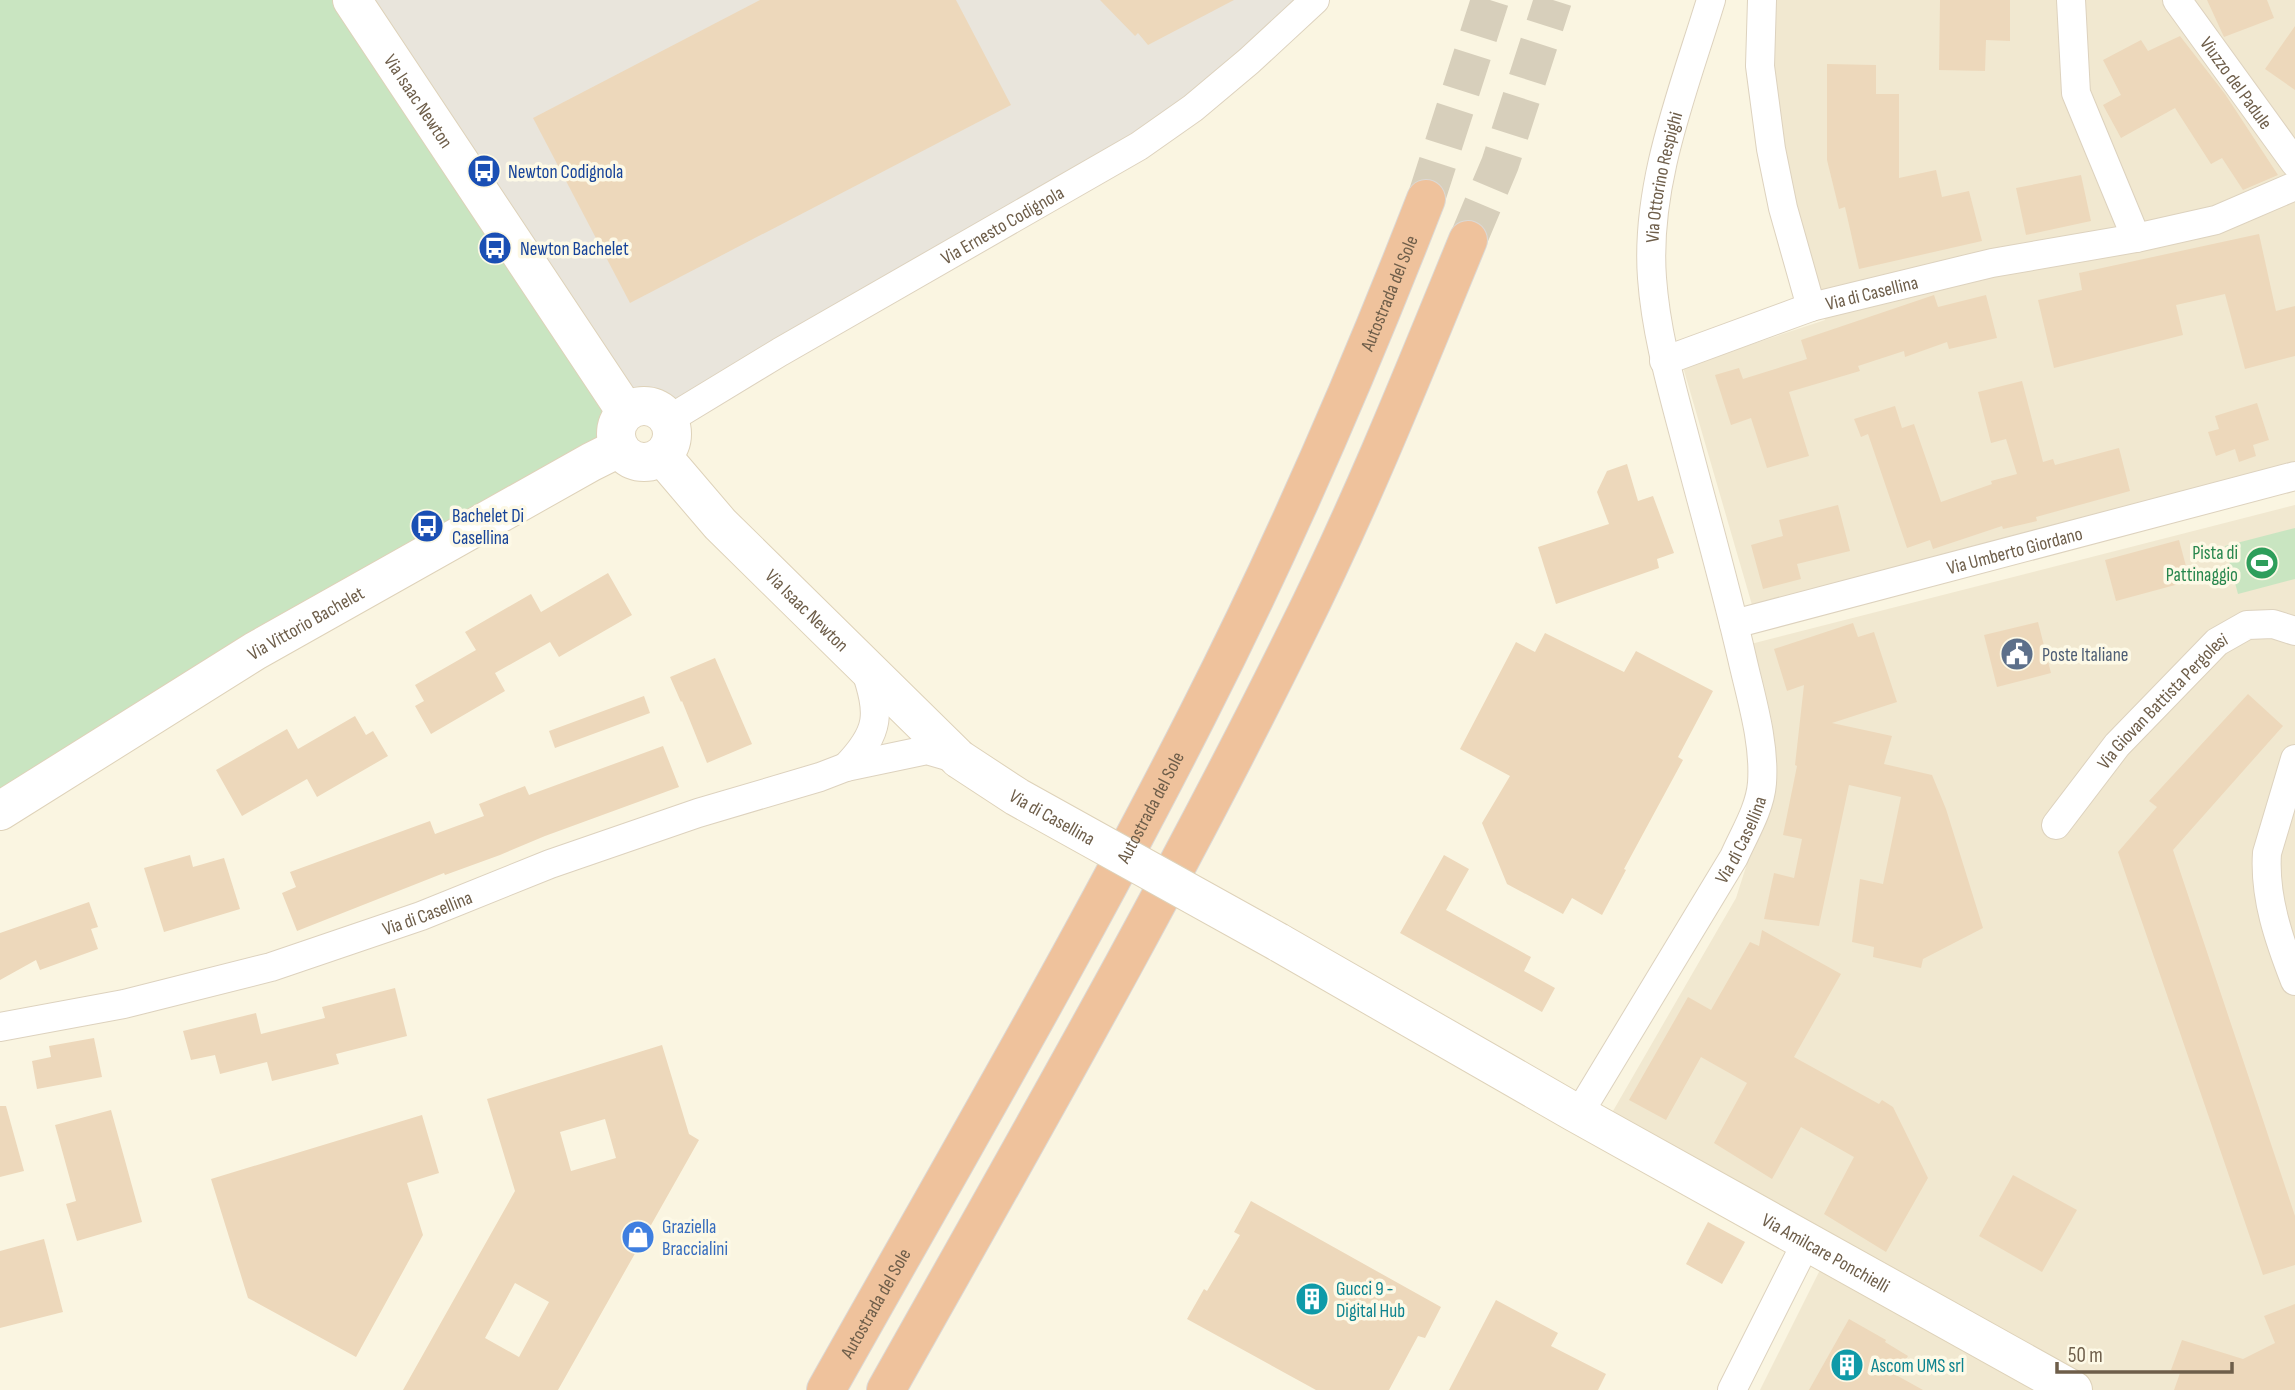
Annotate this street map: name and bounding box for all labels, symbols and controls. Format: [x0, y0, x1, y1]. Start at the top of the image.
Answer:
street label: Viuzzo del Padule [2194, 33, 2277, 134]
street label: Via Isaac Newton [378, 50, 457, 153]
street label: Via Ottorino Respighi [1641, 109, 1688, 243]
bus stop icon: Newton Codignola [465, 152, 503, 190]
place label: Newton Codignola [508, 161, 623, 184]
street label: Via Ernesto Codignola [937, 182, 1068, 270]
bus stop icon: Newton Bachelet [476, 229, 514, 267]
street label: Autostrada del Sole [1356, 232, 1424, 356]
place label: Newton Bachelet [520, 238, 629, 261]
street label: Via di Casellina [1824, 271, 1920, 316]
place label: Bachelet Di Casellina [452, 505, 524, 550]
bus stop icon: Bachelet Di Casellina [408, 507, 446, 545]
street label: Via Umberto Giordano [1945, 523, 2085, 580]
place label: Pista di Pattinaggio [2166, 542, 2238, 587]
sports icon: Pista di Pattinaggio [2243, 544, 2281, 582]
street label: Via Isaac Newton [760, 565, 853, 657]
street label: Via Vittorio Bachelet [244, 582, 369, 666]
street label: Via Giovan Battista Pergolesi [2093, 628, 2232, 774]
public building icon: Poste Italiane [1998, 635, 2036, 673]
place label: Poste Italiane [2042, 644, 2128, 667]
street label: Autostrada del Sole [1112, 748, 1190, 868]
street label: Via di Casellina [1004, 785, 1099, 851]
street label: Via di Casellina [1711, 794, 1772, 888]
street label: Via di Casellina [380, 887, 476, 941]
street label: Via Amilcare Ponchielli [1757, 1209, 1893, 1299]
place label: Graziella Braccialini [662, 1216, 728, 1261]
shop icon: Graziella Braccialini [619, 1218, 657, 1256]
street label: Autostrada del Sole [836, 1245, 917, 1364]
place label: Gucci 9 - Digital Hub [1336, 1278, 1405, 1323]
building icon: Gucci 9 - Digital Hub [1293, 1280, 1331, 1318]
scale bar [2057, 1330, 2232, 1374]
text: 50 m [2068, 1343, 2103, 1368]
building icon: Ascom UMS srl [1828, 1346, 1866, 1384]
place label: Ascom UMS srl [1870, 1355, 1964, 1378]

